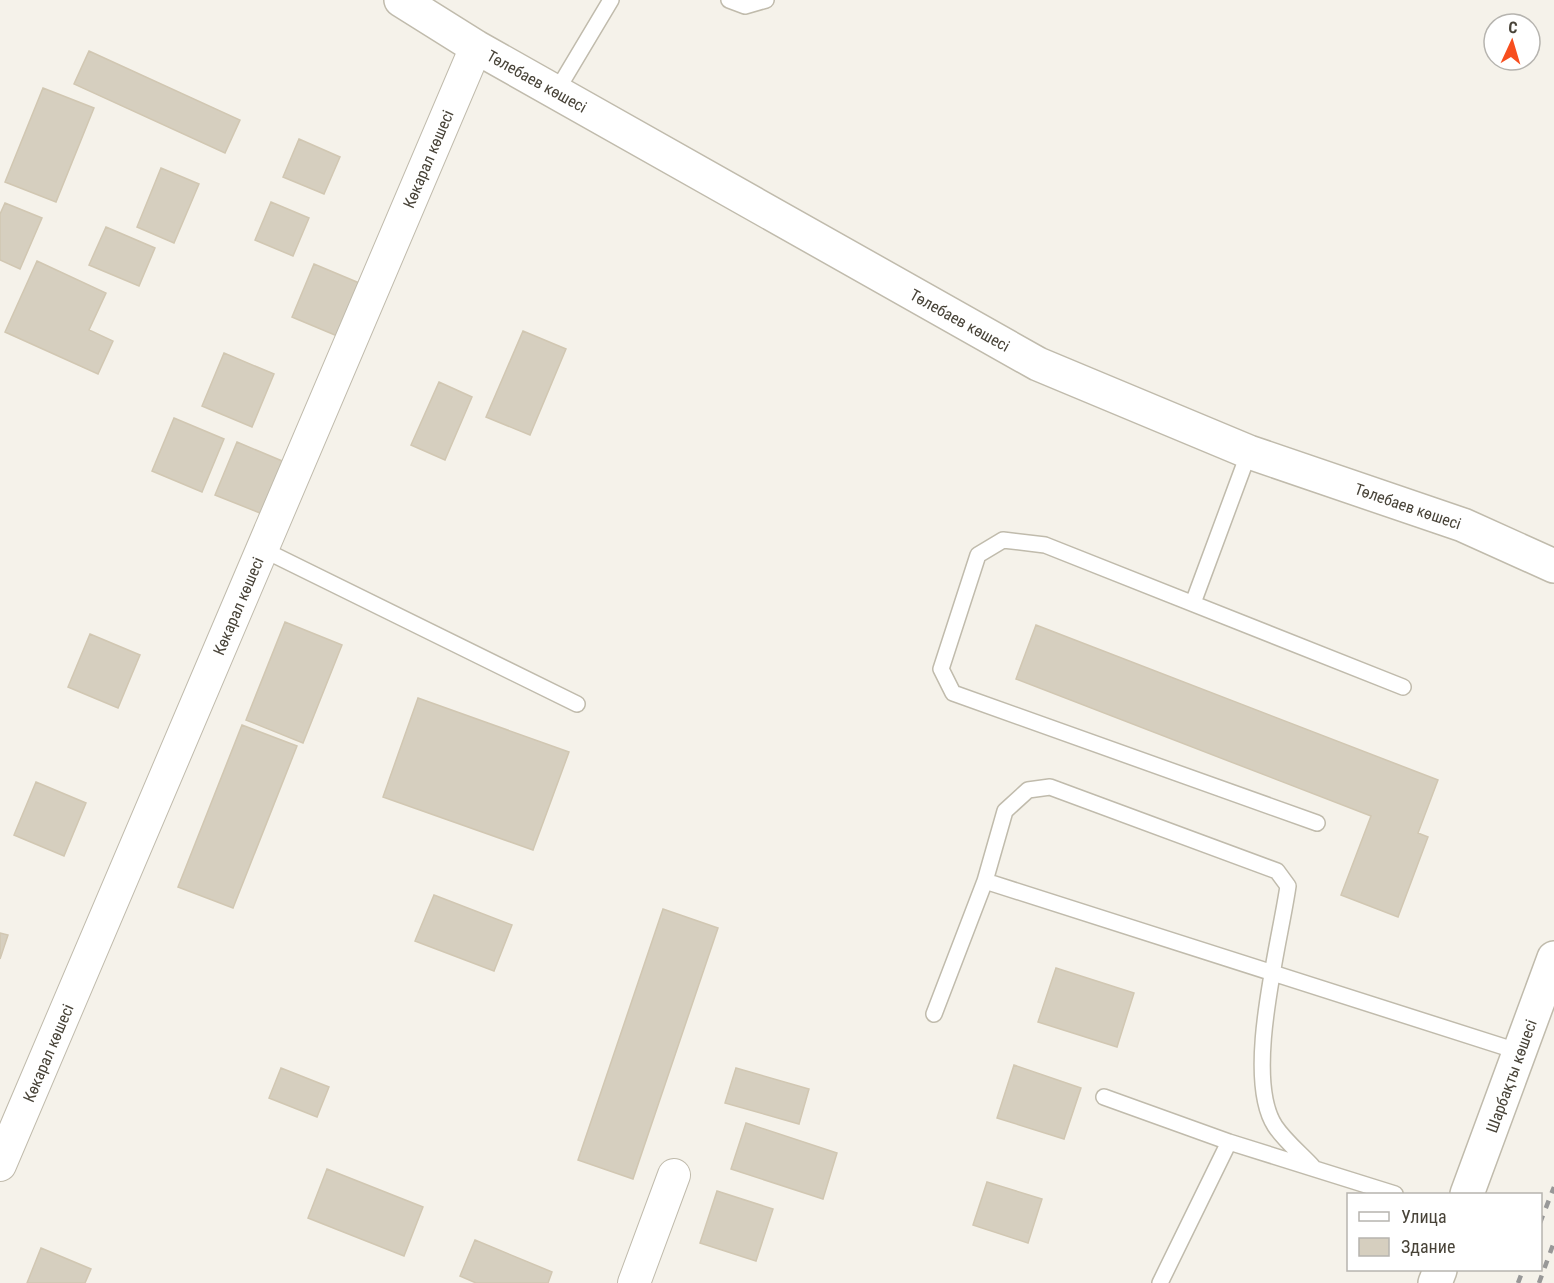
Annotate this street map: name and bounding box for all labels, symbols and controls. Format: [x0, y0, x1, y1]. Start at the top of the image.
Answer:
north arrow [1482, 12, 1542, 72]
text: С [1508, 18, 1518, 37]
street label: Төлебаев көшесі [484, 46, 590, 117]
street label: Көкарал көшесі [399, 107, 458, 211]
street label: Төлебаев көшесі [907, 285, 1013, 356]
street label: Төлебаев көшесі [1352, 479, 1463, 534]
street label: Көкарал көшесі [209, 554, 268, 658]
street label: Көкарал көшесі [19, 1001, 78, 1105]
street label: Шарбақты көшесі [1482, 1017, 1541, 1135]
legend [1347, 1193, 1542, 1271]
text: Улица [1401, 1206, 1447, 1227]
text: Здание [1401, 1236, 1455, 1257]

